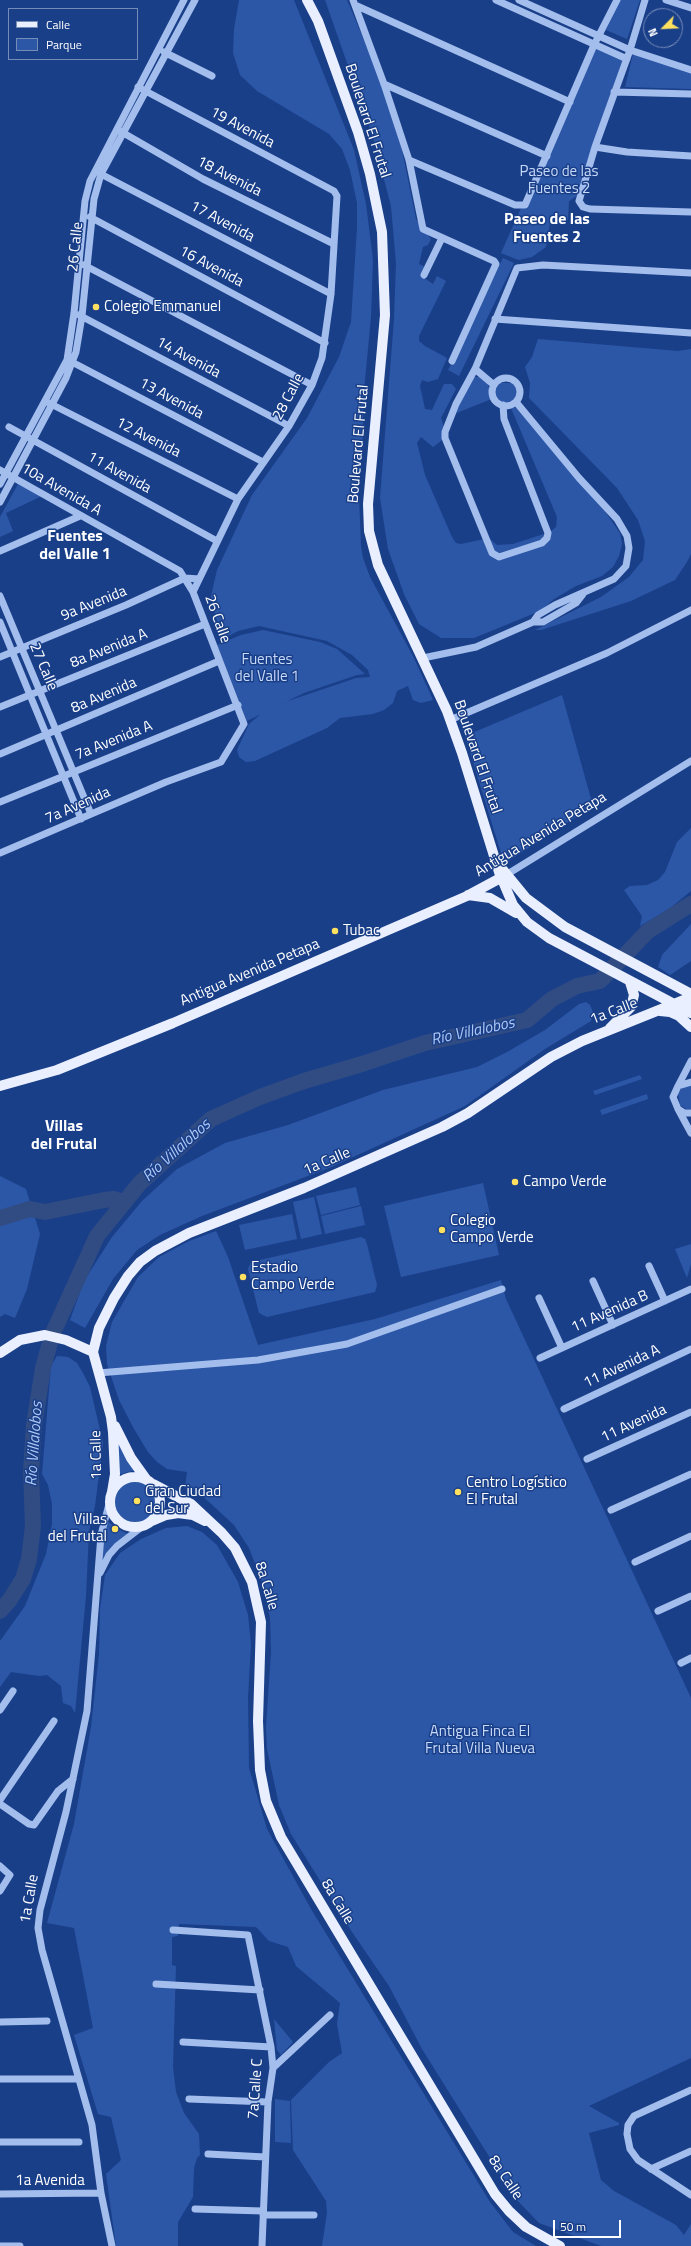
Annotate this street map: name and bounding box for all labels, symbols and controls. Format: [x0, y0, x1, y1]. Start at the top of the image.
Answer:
legend [8, 8, 138, 60]
north arrow [643, 8, 683, 48]
text: Calle [46, 15, 70, 34]
text: N [644, 26, 662, 39]
text: Parque [46, 35, 82, 54]
street label: Boulevard El Frutal [340, 62, 394, 180]
street label: 19 Avenida [207, 104, 277, 152]
street label: 18 Avenida [194, 153, 264, 201]
park label: Paseo de las Fuentes 2 [520, 163, 598, 198]
street label: 17 Avenida [187, 198, 257, 246]
district label: Paseo de las Fuentes 2 [504, 210, 590, 248]
street label: 26 Calle [64, 221, 88, 273]
street label: 16 Avenida [176, 243, 246, 291]
place label: Colegio Emmanuel [104, 298, 221, 316]
marker: Colegio Emmanuel [91, 302, 101, 312]
street label: 14 Avenida [153, 334, 223, 382]
street label: 28 Calle [269, 371, 309, 423]
street label: 13 Avenida [136, 375, 206, 423]
street label: Boulevard El Frutal [345, 384, 373, 504]
street label: 12 Avenida [113, 414, 183, 462]
street label: 11 Avenida [84, 448, 154, 498]
street label: 10a Avenida A [18, 460, 104, 520]
district label: Fuentes del Valle 1 [39, 527, 111, 565]
street label: 9a Avenida [58, 583, 130, 625]
street label: 26 Calle [200, 592, 234, 646]
street label: 8a Avenida A [68, 625, 150, 673]
street label: 27 Calle [25, 640, 61, 694]
park label: Fuentes del Valle 1 [235, 651, 299, 686]
street label: 8a Avenida [69, 674, 139, 718]
street label: Boulevard El Frutal [449, 698, 505, 816]
street label: 7a Avenida A [73, 717, 155, 765]
street label: 7a Avenida [43, 784, 113, 828]
street label: Antigua Avenida Petapa [472, 789, 610, 881]
place label: Tubac [343, 922, 379, 940]
marker: Tubac [330, 926, 340, 936]
street label: Antigua Avenida Petapa [177, 935, 323, 1011]
street label: 1a Calle [588, 995, 640, 1029]
water label: Río Villalobos [430, 1014, 516, 1050]
water label: Río Villalobos [139, 1116, 215, 1186]
district label: Villas del Frutal [31, 1117, 97, 1155]
street label: 1a Calle [301, 1144, 353, 1180]
place label: Campo Verde [523, 1173, 607, 1191]
marker: Campo Verde [510, 1177, 520, 1187]
place label: Colegio Campo Verde [450, 1212, 534, 1247]
marker: Colegio Campo Verde [437, 1225, 447, 1235]
place label: Estadio Campo Verde [251, 1259, 335, 1294]
marker: Estadio Campo Verde [238, 1272, 248, 1282]
street label: 11 Avenida B [569, 1287, 651, 1337]
street label: 11 Avenida A [581, 1341, 663, 1393]
water label: Río Villalobos [22, 1401, 48, 1487]
street label: 11 Avenida [598, 1401, 670, 1447]
street label: 1a Calle [88, 1430, 106, 1480]
place label: Centro Logístico El Frutal [466, 1474, 567, 1509]
place label: Gran Ciudad del Sur [145, 1483, 221, 1518]
marker: Centro Logístico El Frutal [453, 1487, 463, 1497]
marker: Gran Ciudad del Sur [132, 1496, 142, 1506]
place label: Villas del Frutal [48, 1511, 107, 1546]
marker: Villas del Frutal [110, 1524, 120, 1534]
street label: 8a Calle [250, 1560, 282, 1612]
park label: Antigua Finca El Frutal Villa Nueva [425, 1723, 535, 1758]
street label: 1a Calle [17, 1873, 43, 1925]
street label: 8a Calle [317, 1876, 357, 1928]
street label: 7a Calle C [245, 2058, 267, 2120]
street label: 8a Calle [484, 2152, 526, 2204]
street label: 1a Avenida [15, 2172, 85, 2190]
scale bar [555, 2212, 623, 2238]
text: 50 m [560, 2217, 586, 2236]

